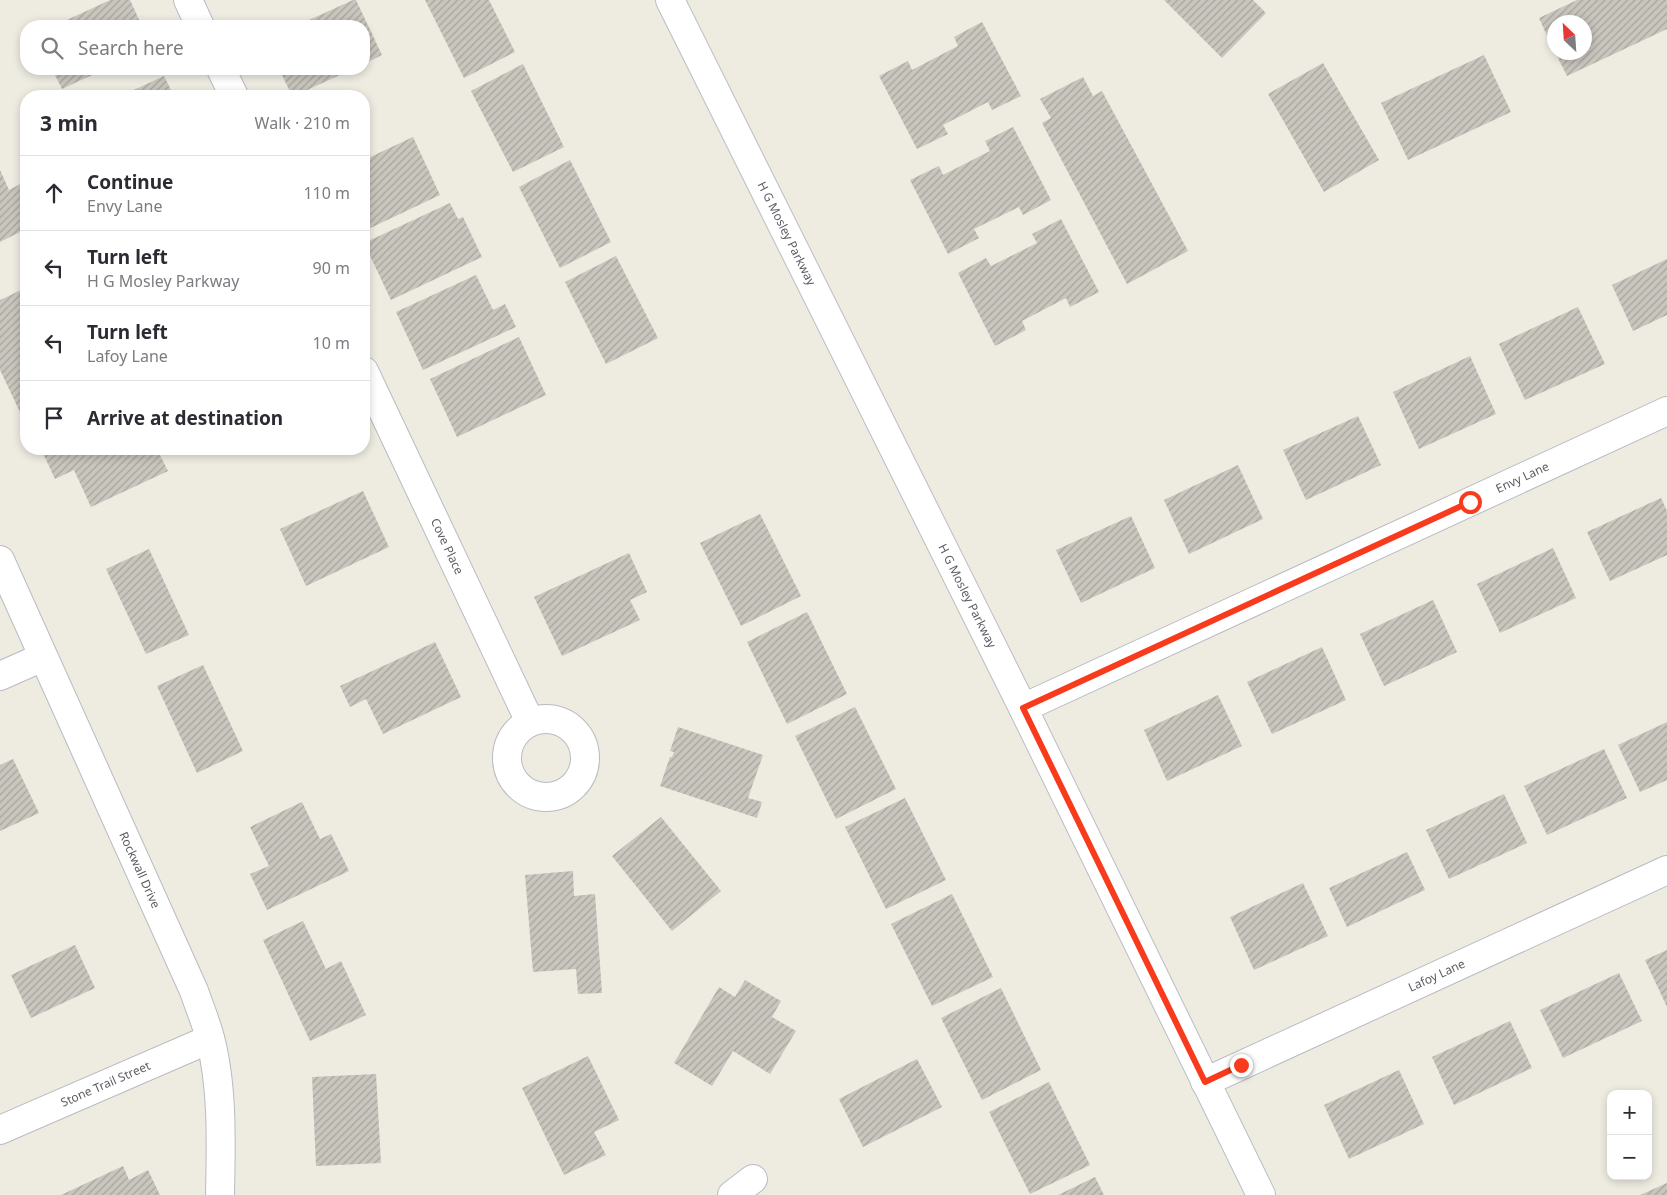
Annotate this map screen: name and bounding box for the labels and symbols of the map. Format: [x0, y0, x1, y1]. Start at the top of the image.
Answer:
north arrow [1547, 15, 1592, 60]
street label: H G Mosley Parkway [754, 178, 820, 289]
street label: Envy Lane [1493, 458, 1552, 497]
route start [1459, 491, 1482, 514]
street label: Cove Place [427, 515, 468, 577]
street label: H G Mosley Parkway [934, 541, 1001, 652]
street label: Rockwall Drive [115, 829, 165, 911]
street label: Lafoy Lane [1405, 955, 1468, 996]
route end [1230, 1054, 1253, 1077]
street label: Stone Trail Street [58, 1057, 153, 1111]

